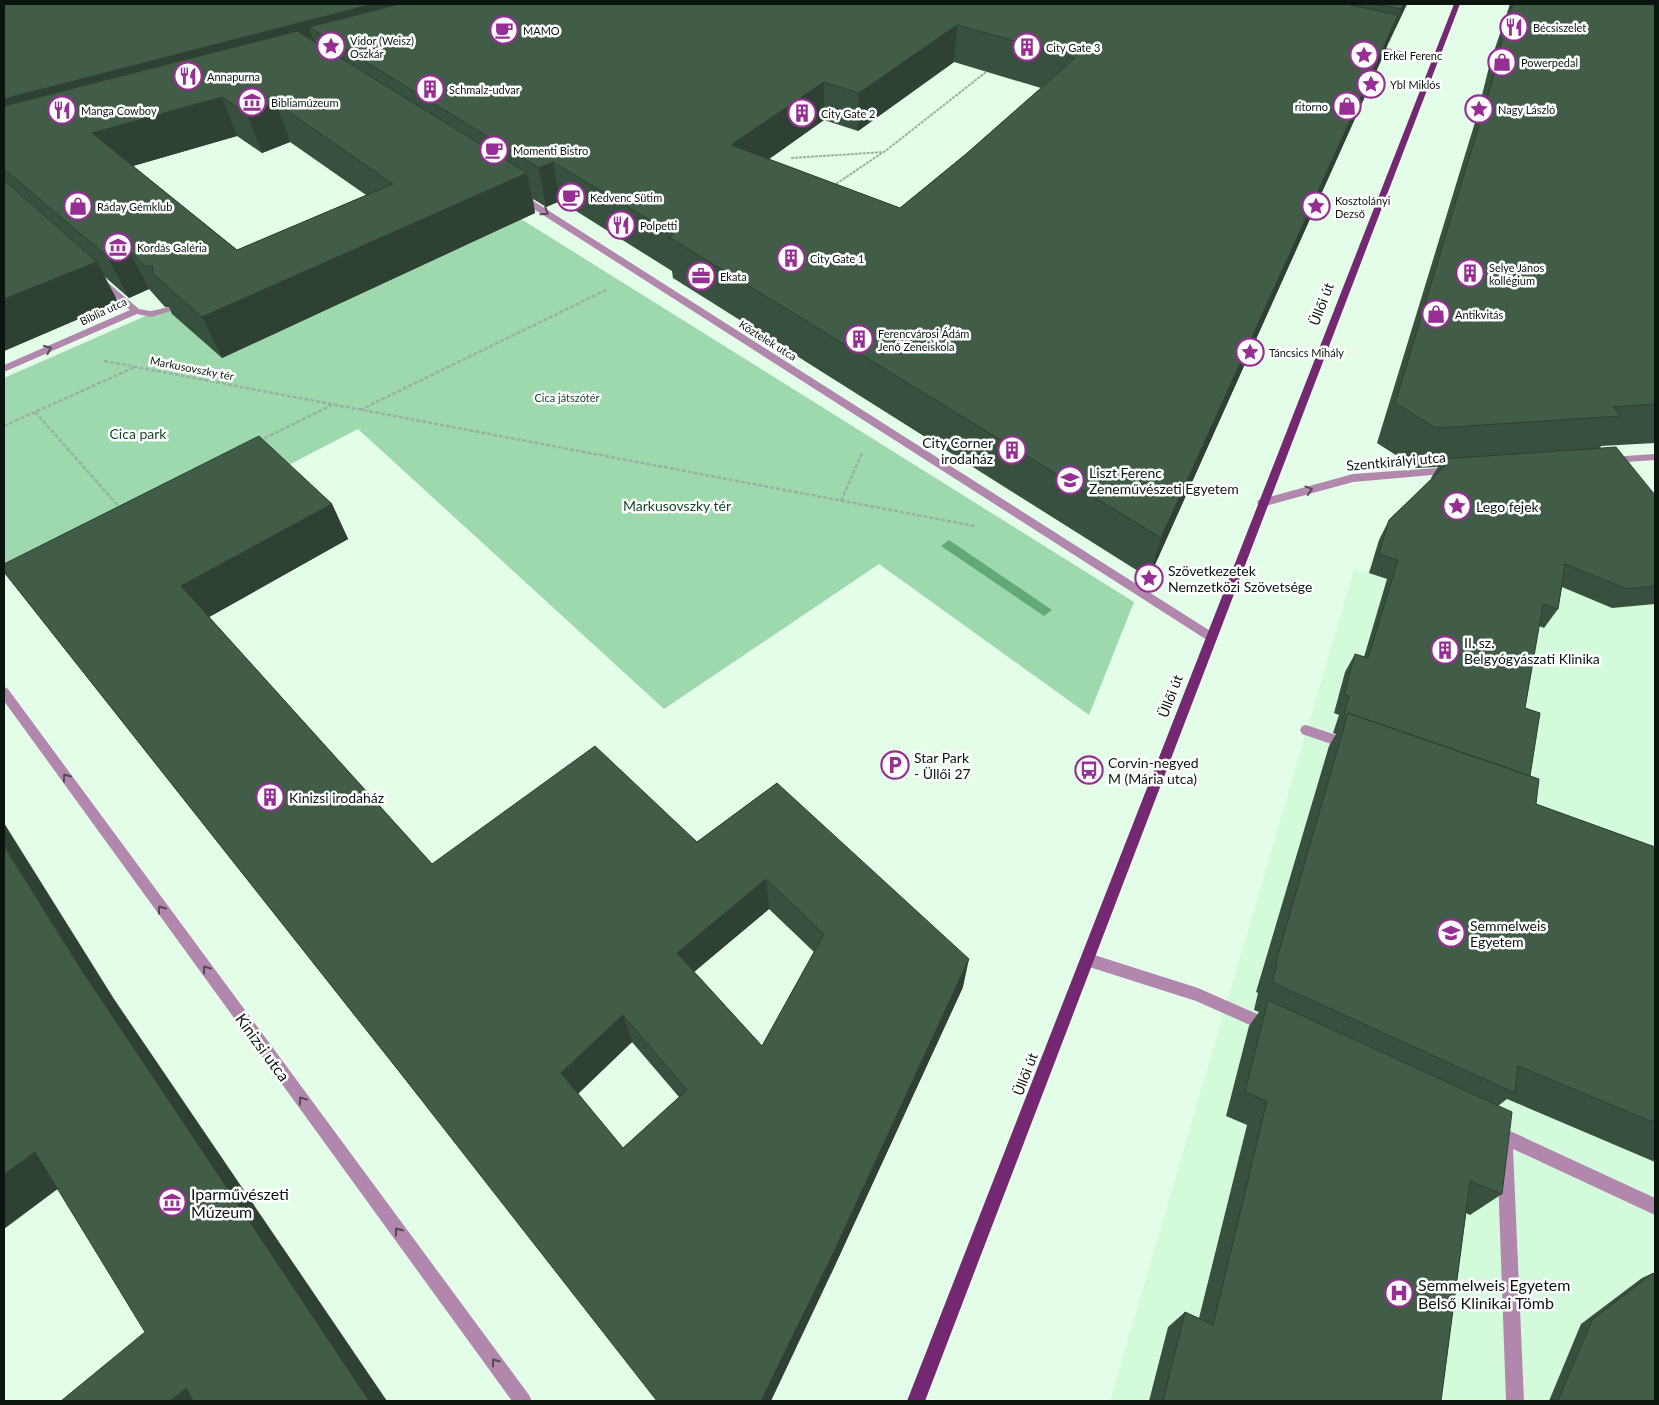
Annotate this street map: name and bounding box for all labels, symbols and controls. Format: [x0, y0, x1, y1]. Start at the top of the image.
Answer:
restaurant icon: Bécsiszelet [1499, 12, 1529, 42]
cafe icon: MAMO [489, 15, 519, 45]
place label: Bécsiszelet [1533, 21, 1586, 34]
place label: MAMO [523, 24, 560, 37]
place icon: Vidor (Weisz) Oszkár [316, 31, 346, 61]
building icon: City Gate 3 [1012, 32, 1042, 62]
place label: Vidor (Weisz) Oszkár [350, 34, 414, 60]
place icon: Erkel Ferenc [1349, 40, 1379, 70]
place label: City Gate 3 [1046, 41, 1100, 54]
shop icon: Powerpedal [1487, 47, 1517, 77]
place label: Erkel Ferenc [1383, 49, 1442, 62]
place label: Powerpedal [1521, 56, 1578, 69]
restaurant icon: Annapurna [173, 61, 203, 91]
place icon: Ybl Miklós [1356, 69, 1386, 99]
place label: Annapurna [207, 70, 260, 83]
building icon: Schmalz-udvar [415, 74, 445, 104]
place label: Ybl Miklós [1390, 78, 1441, 91]
place label: Schmalz-udvar [449, 83, 520, 96]
museum icon: Bibliamúzeum [237, 87, 267, 117]
shop icon: ritorno [1332, 91, 1362, 121]
place icon: Nagy László [1464, 94, 1494, 124]
restaurant icon: Manga Cowboy [47, 95, 77, 125]
place label: Bibliamúzeum [271, 96, 339, 109]
building icon: City Gate 2 [787, 98, 817, 128]
place label: ritorno [1295, 100, 1328, 113]
place label: Nagy László [1498, 103, 1555, 116]
place label: Manga Cowboy [81, 104, 157, 117]
place label: City Gate 2 [821, 107, 875, 120]
cafe icon: Momenti Bistro [479, 135, 509, 165]
place label: Momenti Bistro [513, 144, 588, 157]
cafe icon: Kedvenc Sütim [556, 182, 586, 212]
shop icon: Ráday Gémklub [63, 191, 93, 221]
place label: Kedvenc Sütim [590, 191, 662, 204]
place icon: Kosztolányi Dezső [1301, 191, 1331, 221]
place label: Kosztolányi Dezső [1335, 194, 1391, 220]
place label: Ráday Gémklub [97, 200, 172, 213]
one-way arrow [539, 206, 548, 216]
restaurant icon: Polpetti [606, 210, 636, 240]
place label: Polpetti [640, 219, 677, 232]
museum icon: Kordás Galéria [103, 232, 133, 262]
place label: Kordás Galéria [137, 241, 207, 254]
building icon: City Gate 1 [776, 243, 806, 273]
place label: City Gate 1 [810, 252, 864, 265]
building icon: Selye János kollégium [1455, 258, 1485, 288]
office icon: Ekata [686, 261, 716, 291]
place label: Selye János kollégium [1489, 261, 1544, 287]
place label: Ekata [720, 270, 747, 283]
street label: Üllői út [1305, 280, 1337, 328]
street label: Biblia utca [78, 295, 128, 327]
shop icon: Antikvitás [1421, 299, 1451, 329]
place label: Antikvitás [1455, 308, 1504, 321]
street label: Köztelek utca [737, 317, 799, 363]
building icon: Ferencvárosi Ádám Jenő Zeneiskola [844, 324, 874, 354]
place label: Ferencvárosi Ádám Jenő Zeneiskola [878, 327, 969, 353]
place icon: Táncsics Mihály [1235, 337, 1265, 367]
one-way arrow [43, 345, 52, 356]
place label: Táncsics Mihály [1269, 346, 1344, 359]
street label: Markusovszky tér [149, 354, 235, 382]
park label: Cica játszótér [535, 391, 600, 404]
park label: Cica park [110, 425, 167, 442]
place label: City Corner irodaház [922, 434, 993, 467]
building icon: City Corner irodaház [997, 435, 1027, 465]
street label: Szentkirályi utca [1345, 448, 1447, 474]
place label: Liszt Ferenc Zeneművészeti Egyetem [1089, 464, 1239, 497]
school or university icon: Liszt Ferenc Zeneművészeti Egyetem [1055, 465, 1085, 495]
one-way arrow [1305, 485, 1314, 496]
place icon: Lego fejek [1442, 491, 1472, 521]
park label: Markusovszky tér [623, 497, 731, 514]
place label: Lego fejek [1476, 498, 1540, 515]
place label: Szövetkezetek Nemzetközi Szövetsége [1168, 562, 1312, 595]
place icon: Szövetkezetek Nemzetközi Szövetsége [1134, 563, 1164, 593]
place label: II. sz. Belgyógyászati Klinika [1464, 634, 1600, 667]
building icon: II. sz. Belgyógyászati Klinika [1430, 635, 1460, 665]
street label: Üllői út [1154, 672, 1186, 720]
place label: Star Park - Üllői 27 [914, 749, 971, 782]
parking icon: Star Park - Üllői 27 [880, 750, 910, 780]
place label: Corvin-negyed M (Mária utca) [1108, 754, 1199, 787]
bus stop icon: Corvin-negyed M (Mária utca) [1074, 755, 1104, 785]
one-way arrow [63, 774, 71, 783]
building icon: Kinizsi irodaház [255, 782, 285, 812]
place label: Kinizsi irodaház [289, 789, 384, 806]
one-way arrow [158, 905, 167, 915]
place label: Semmelweis Egyetem [1470, 917, 1546, 950]
school or university icon: Semmelweis Egyetem [1436, 918, 1466, 948]
one-way arrow [203, 966, 211, 975]
street label: Kinizsi utca [232, 1009, 294, 1085]
street label: Üllői út [1009, 1050, 1041, 1098]
one-way arrow [299, 1096, 308, 1106]
place label: Iparművészeti Múzeum [191, 1184, 289, 1221]
museum icon: Iparművészeti Múzeum [157, 1187, 187, 1217]
one-way arrow [395, 1227, 404, 1237]
place label: Semmelweis Egyetem Belső Klinikai Tömb [1418, 1275, 1570, 1312]
hospital icon: Semmelweis Egyetem Belső Klinikai Tömb [1384, 1278, 1414, 1308]
one-way arrow [492, 1359, 500, 1368]

